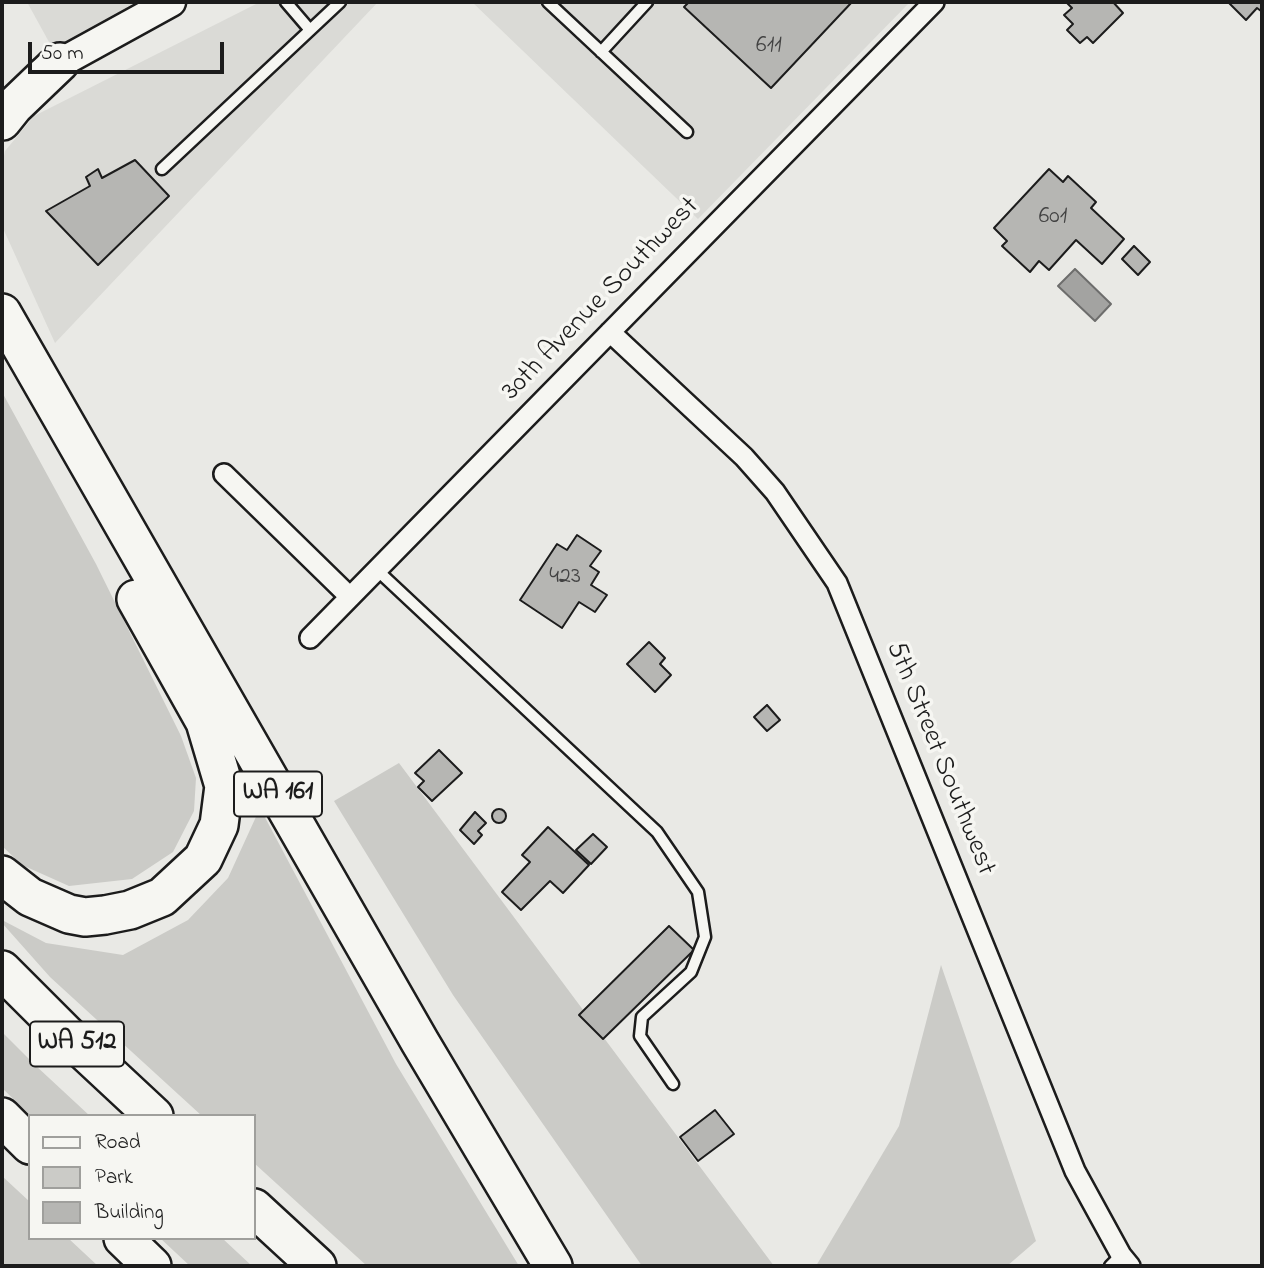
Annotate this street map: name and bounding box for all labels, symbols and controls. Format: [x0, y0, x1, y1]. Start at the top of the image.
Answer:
scale bar [32, 28, 228, 72]
house number: 611 [756, 33, 782, 61]
text: 50 m [41, 39, 84, 69]
street label: 30th Avenue Southwest [496, 191, 708, 409]
house number: 601 [1039, 204, 1067, 232]
house number: 423 [549, 564, 581, 592]
street label: 5th Street Southwest [877, 637, 1001, 881]
road number: WA 161 [234, 772, 322, 816]
road number: WA 512 [30, 1021, 124, 1066]
legend [28, 1114, 256, 1240]
text: Road [95, 1128, 141, 1158]
text: Park [95, 1163, 133, 1193]
text: Building [95, 1198, 164, 1228]

